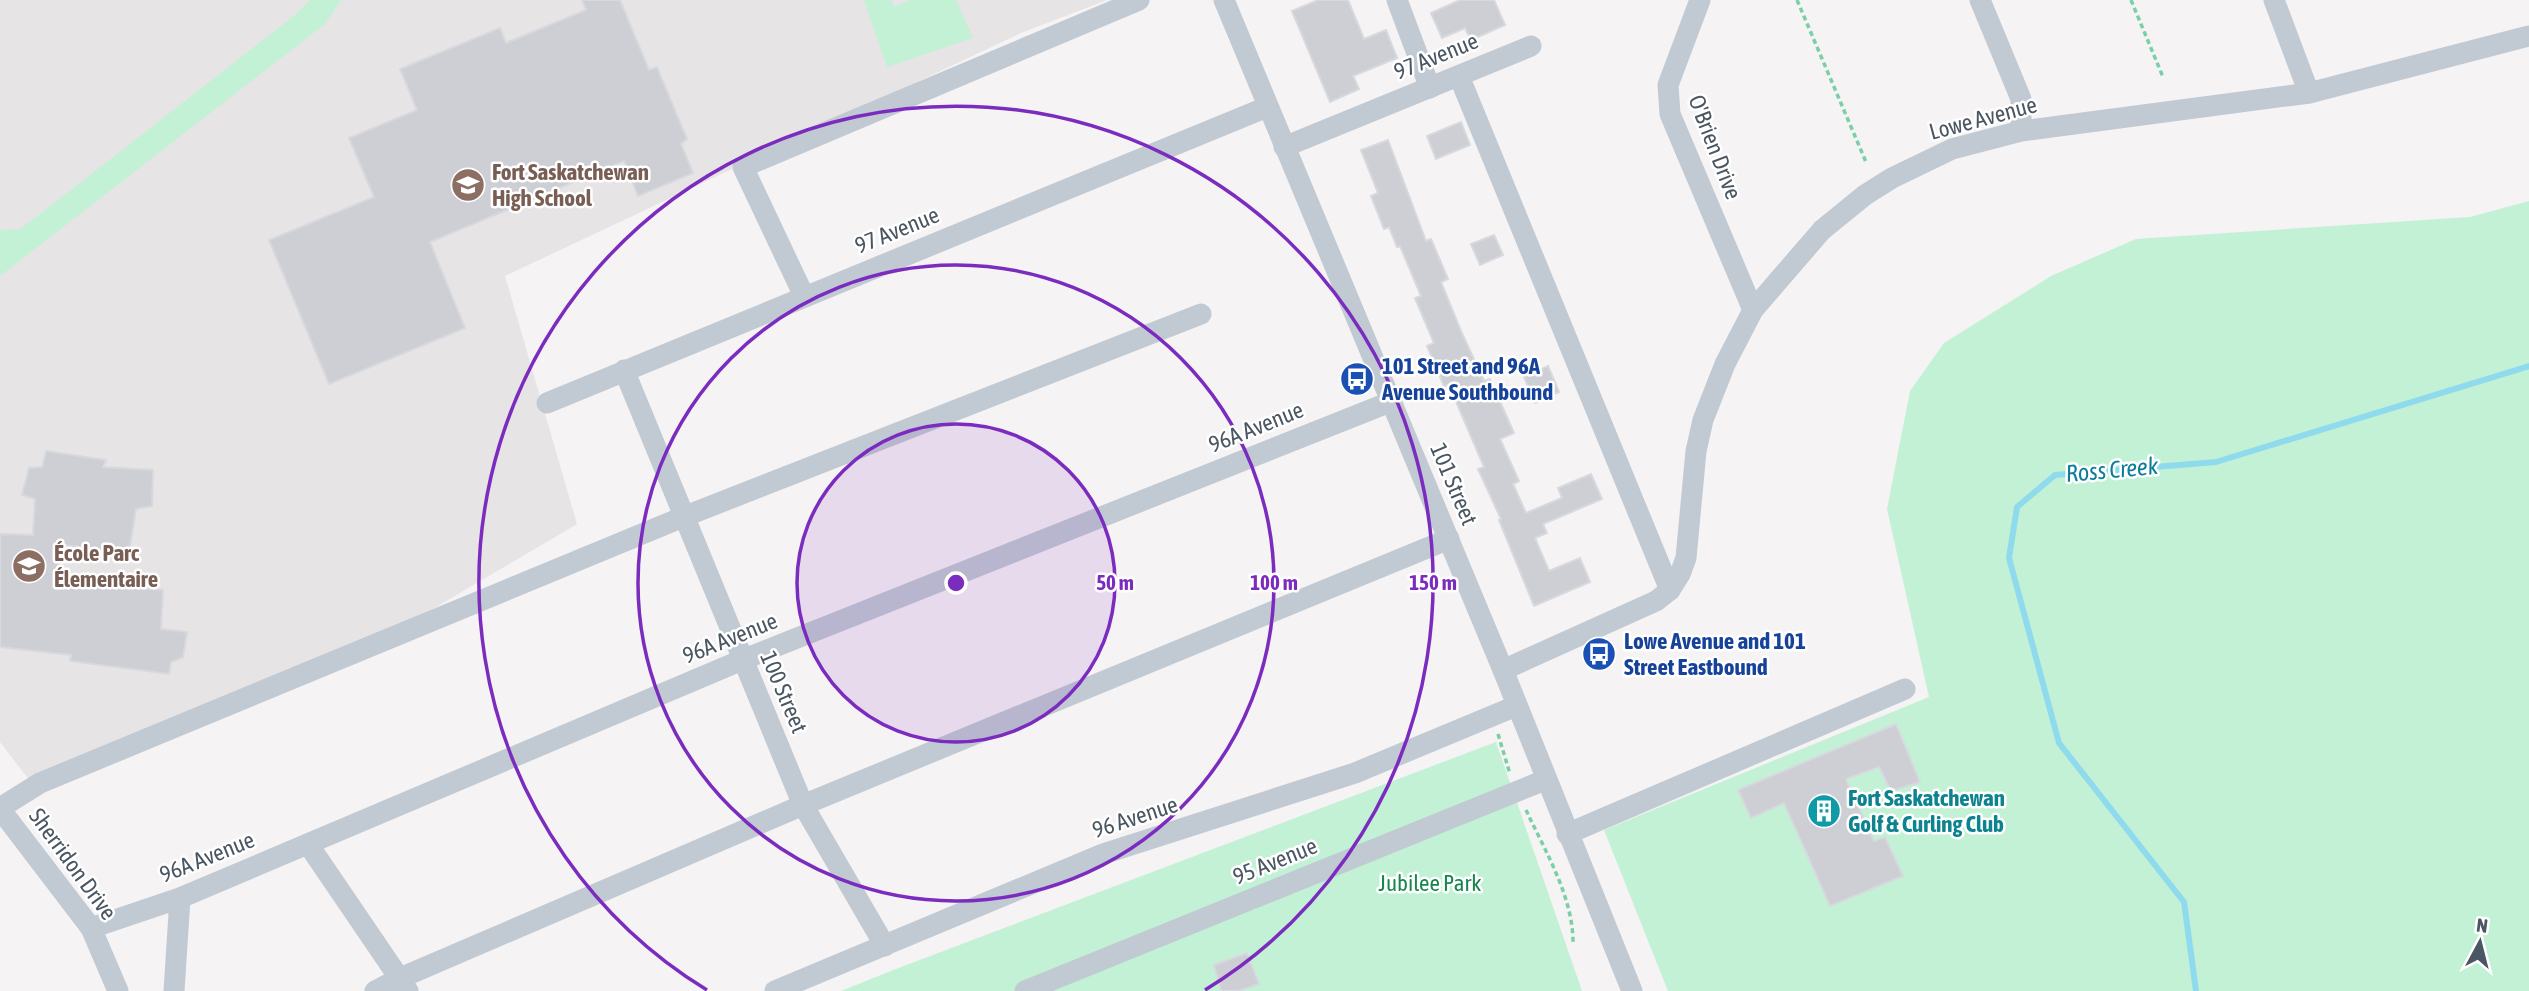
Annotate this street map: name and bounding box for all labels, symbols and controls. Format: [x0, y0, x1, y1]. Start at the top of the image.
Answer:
street label: 97 Avenue [1390, 27, 1482, 85]
street label: O'Brien Drive [1683, 91, 1747, 203]
street label: Lowe Avenue [1926, 91, 2040, 145]
place label: Fort Saskatchewan High School [492, 159, 649, 211]
school or university icon: Fort Saskatchewan High School [449, 166, 487, 204]
street label: 97 Avenue [851, 201, 943, 259]
place label: 101 Street and 96A Avenue Southbound [1381, 353, 1553, 405]
bus stop icon: 101 Street and 96A Avenue Southbound [1338, 360, 1376, 398]
street label: 96A Avenue [1205, 396, 1307, 458]
street label: 101 Street [1425, 439, 1483, 529]
water label: Ross Creek [2065, 452, 2160, 487]
place label: École Parc Élementaire [54, 540, 158, 592]
school or university icon: École Parc Élementaire [10, 547, 48, 585]
text: 50 m [1096, 570, 1134, 594]
text: 100 m [1250, 570, 1298, 594]
text: 150 m [1409, 570, 1457, 594]
centre of rings [944, 571, 968, 595]
street label: 96A Avenue [679, 607, 781, 669]
place label: Lowe Avenue and 101 Street Eastbound [1624, 628, 1806, 680]
bus stop icon: Lowe Avenue and 101 Street Eastbound [1580, 635, 1618, 673]
street label: 100 Street [755, 647, 813, 737]
place label: Fort Saskatchewan Golf & Curling Club [1848, 785, 2005, 837]
street label: 96 Avenue [1089, 791, 1181, 843]
building icon: Fort Saskatchewan Golf & Curling Club [1805, 792, 1843, 830]
street label: Sherridon Drive [24, 803, 122, 925]
street label: 96A Avenue [156, 826, 258, 888]
street label: 95 Avenue [1229, 832, 1321, 890]
park label: Jubilee Park [1379, 870, 1481, 896]
north arrow [2445, 907, 2515, 977]
text: N [2475, 914, 2489, 937]

